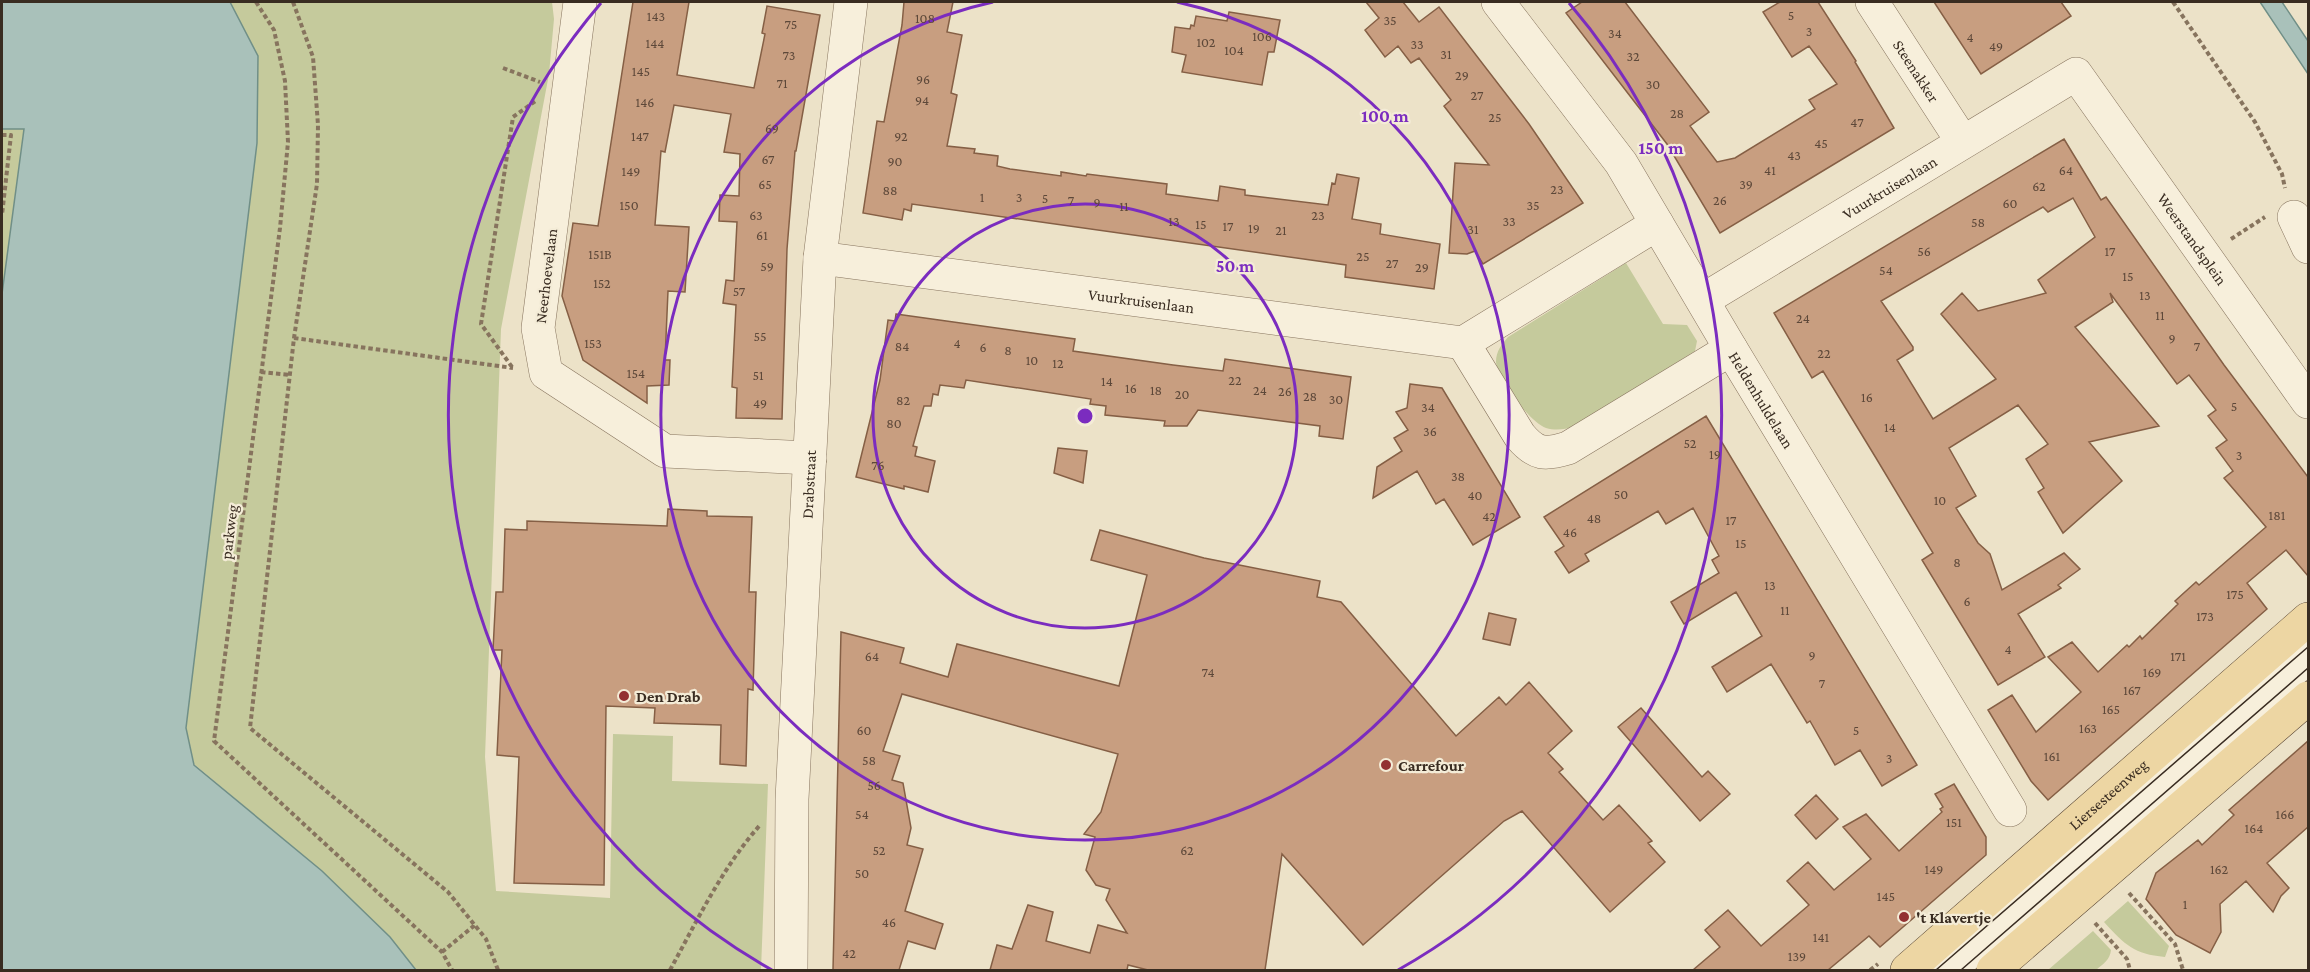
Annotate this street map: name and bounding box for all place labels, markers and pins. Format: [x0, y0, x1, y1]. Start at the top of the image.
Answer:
centre of rings [1075, 406, 1095, 426]
place label: Den Drab [636, 688, 701, 705]
marker: Den Drab [617, 689, 631, 703]
place label: Carrefour [1398, 757, 1465, 774]
marker: Carrefour [1379, 758, 1393, 772]
place label: 't Klavertje [1916, 909, 1991, 927]
marker: 't Klavertje [1897, 910, 1911, 924]

